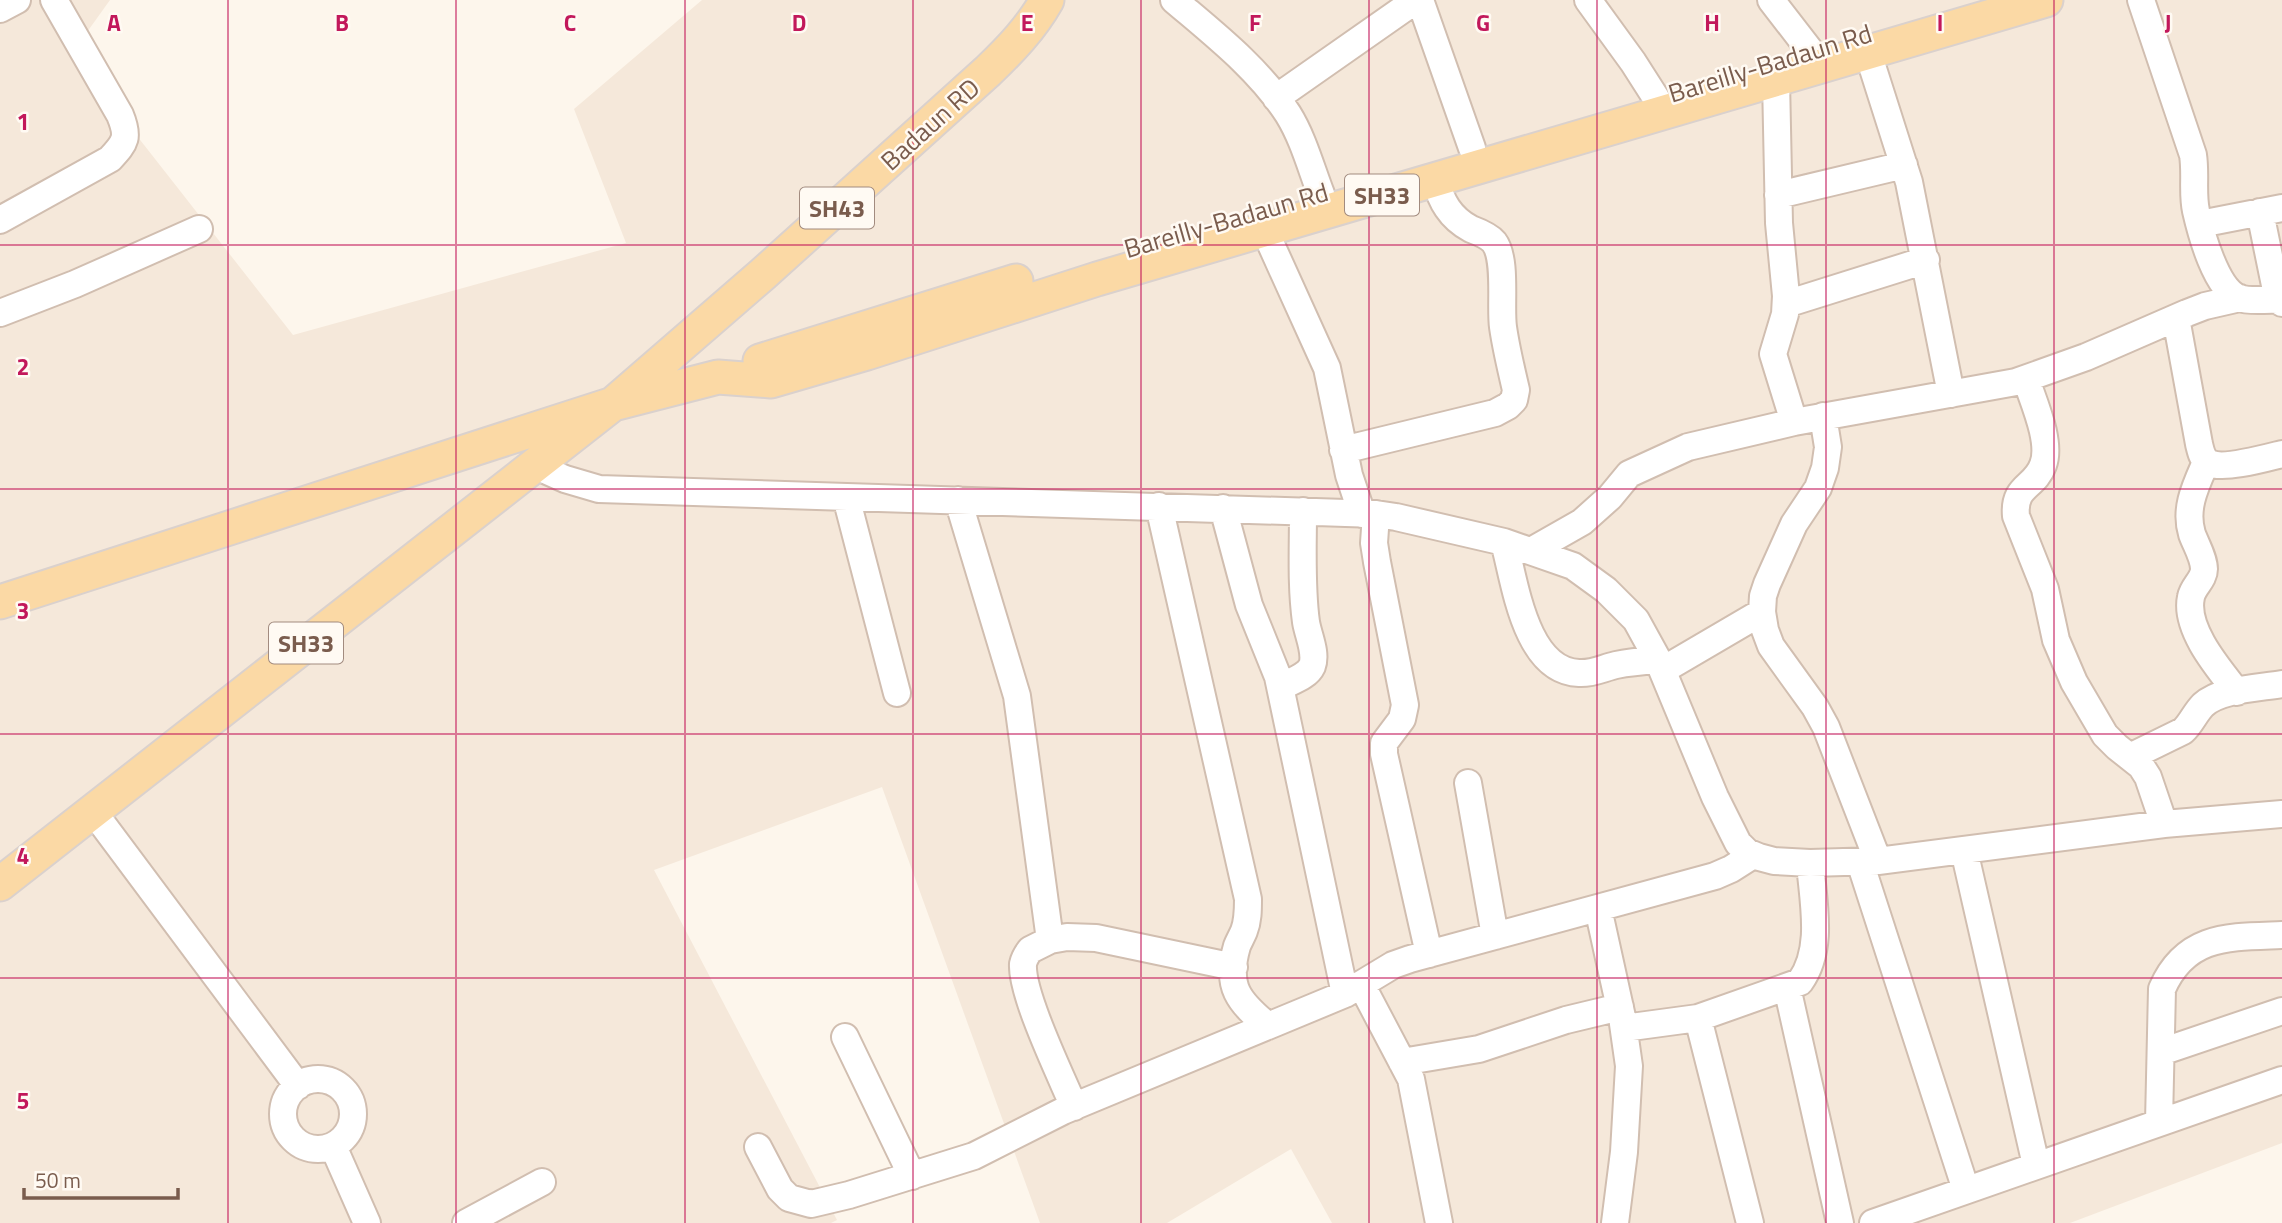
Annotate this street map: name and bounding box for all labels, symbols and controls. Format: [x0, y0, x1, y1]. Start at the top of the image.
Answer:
text: A [107, 5, 121, 40]
text: B [335, 5, 349, 40]
text: C [564, 5, 576, 40]
text: D [792, 5, 806, 40]
text: E [1021, 5, 1033, 40]
text: F [1249, 5, 1261, 40]
text: G [1476, 5, 1490, 40]
text: H [1704, 5, 1720, 40]
text: I [1937, 5, 1943, 40]
text: J [2165, 5, 2171, 40]
street label: Bareilly-Badaun Rd [1663, 13, 1877, 113]
street label: Badaun RD [872, 69, 988, 179]
text: 1 [17, 104, 29, 139]
street label: Bareilly-Badaun Rd [1119, 172, 1333, 268]
road number: SH33 [1345, 174, 1419, 216]
road number: SH43 [800, 188, 874, 229]
text: 2 [17, 349, 29, 384]
text: 3 [17, 593, 29, 628]
road number: SH33 [269, 622, 343, 664]
text: 4 [17, 838, 29, 873]
text: 5 [17, 1083, 29, 1118]
scale bar [24, 1156, 178, 1200]
text: 50 m [35, 1164, 81, 1196]

